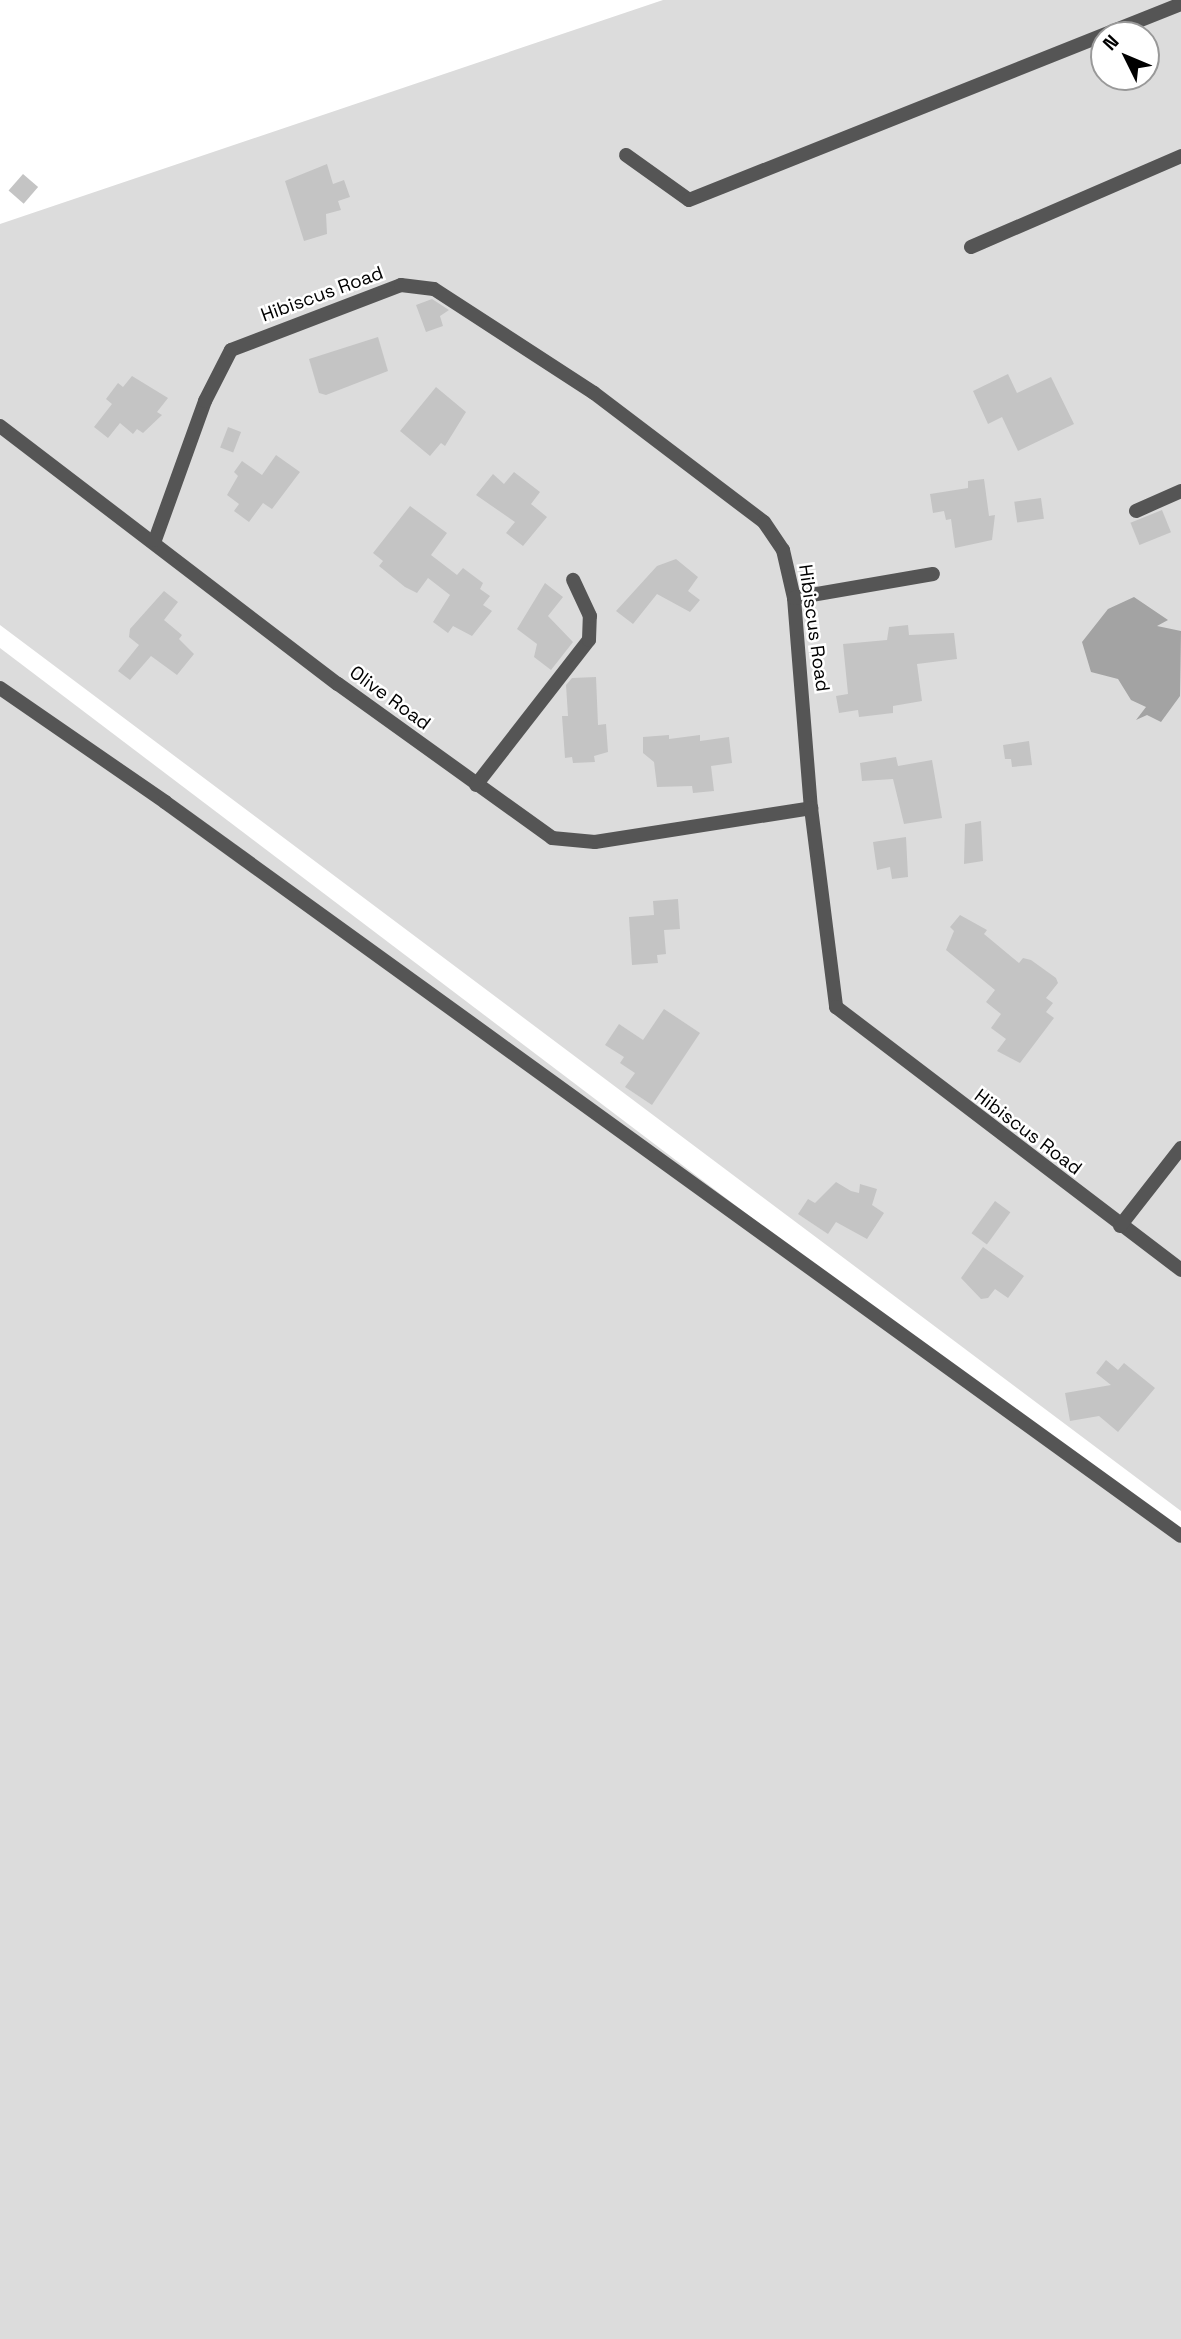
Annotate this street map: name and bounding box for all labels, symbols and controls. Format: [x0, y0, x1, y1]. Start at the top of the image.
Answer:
north arrow [1090, 21, 1160, 91]
text: N [1097, 30, 1124, 56]
street label: Hibiscus Road [258, 261, 386, 327]
street label: Hibiscus Road [794, 563, 834, 693]
street label: Olive Road [345, 661, 435, 735]
street label: Hibiscus Road [970, 1084, 1086, 1180]

